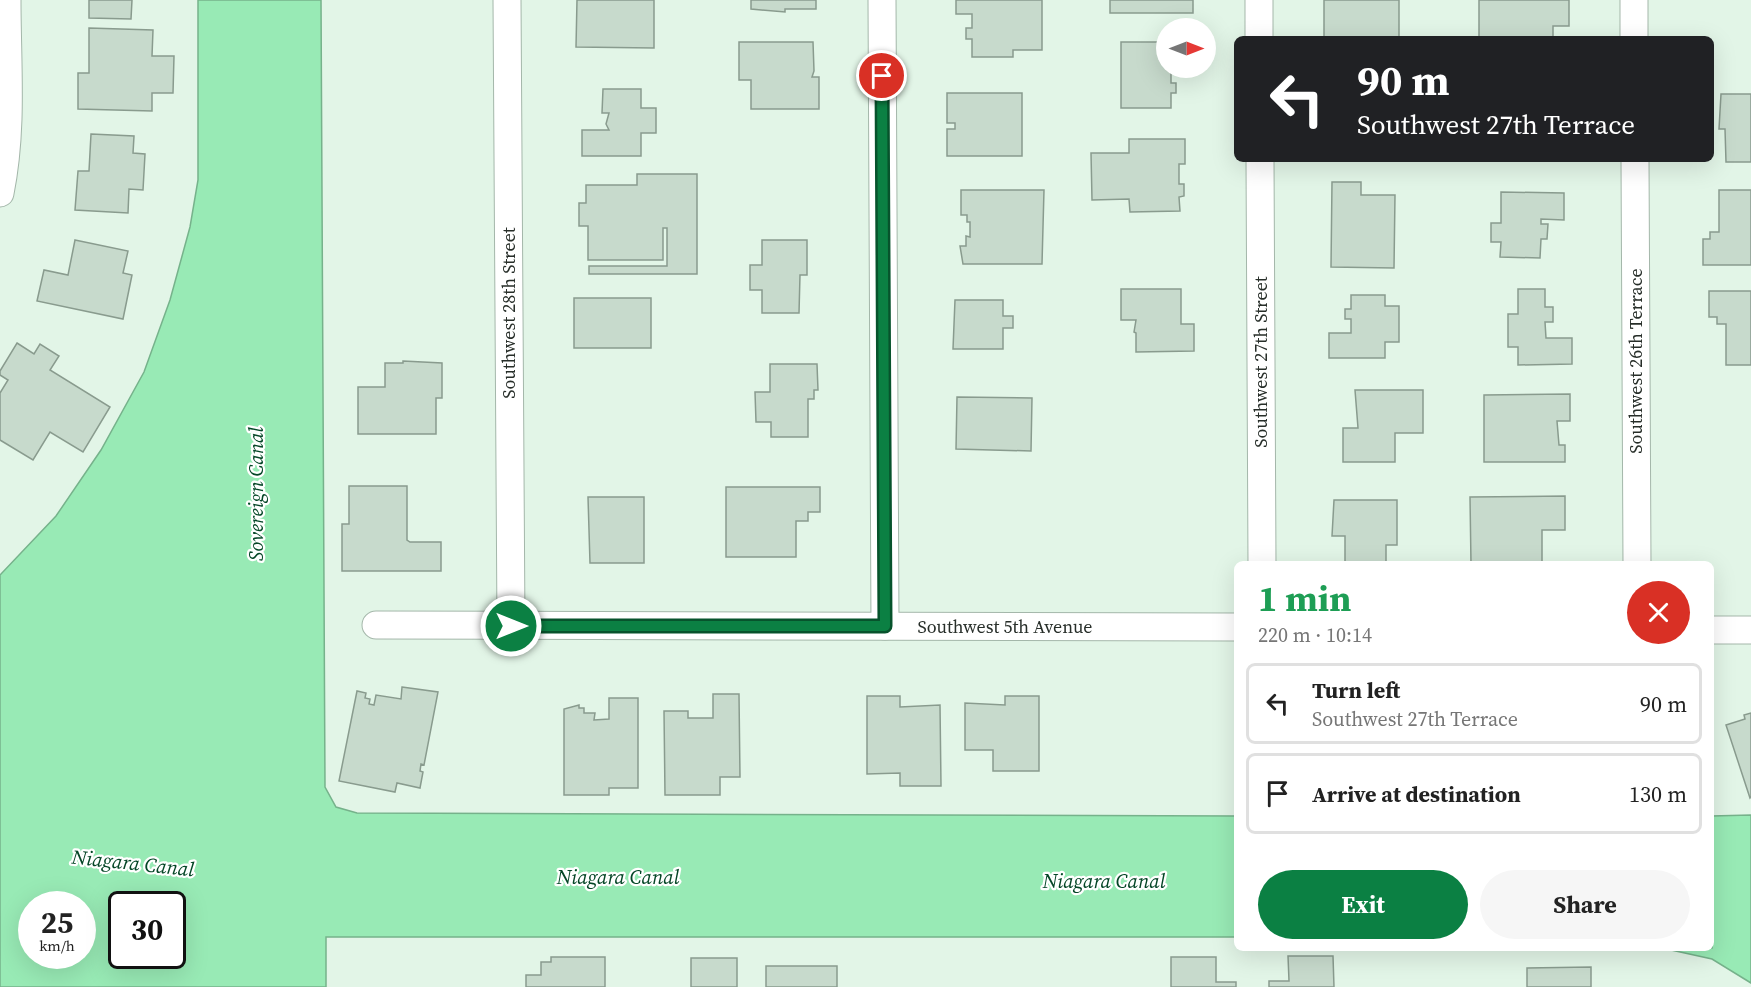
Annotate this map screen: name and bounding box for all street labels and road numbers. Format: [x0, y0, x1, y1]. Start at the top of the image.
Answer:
street label: Southwest 28th Street [496, 227, 521, 399]
street label: Southwest 26th Terrace [1623, 268, 1648, 454]
street label: Southwest 27th Street [1248, 276, 1273, 448]
street label: Southwest 5th Avenue [918, 614, 1092, 639]

